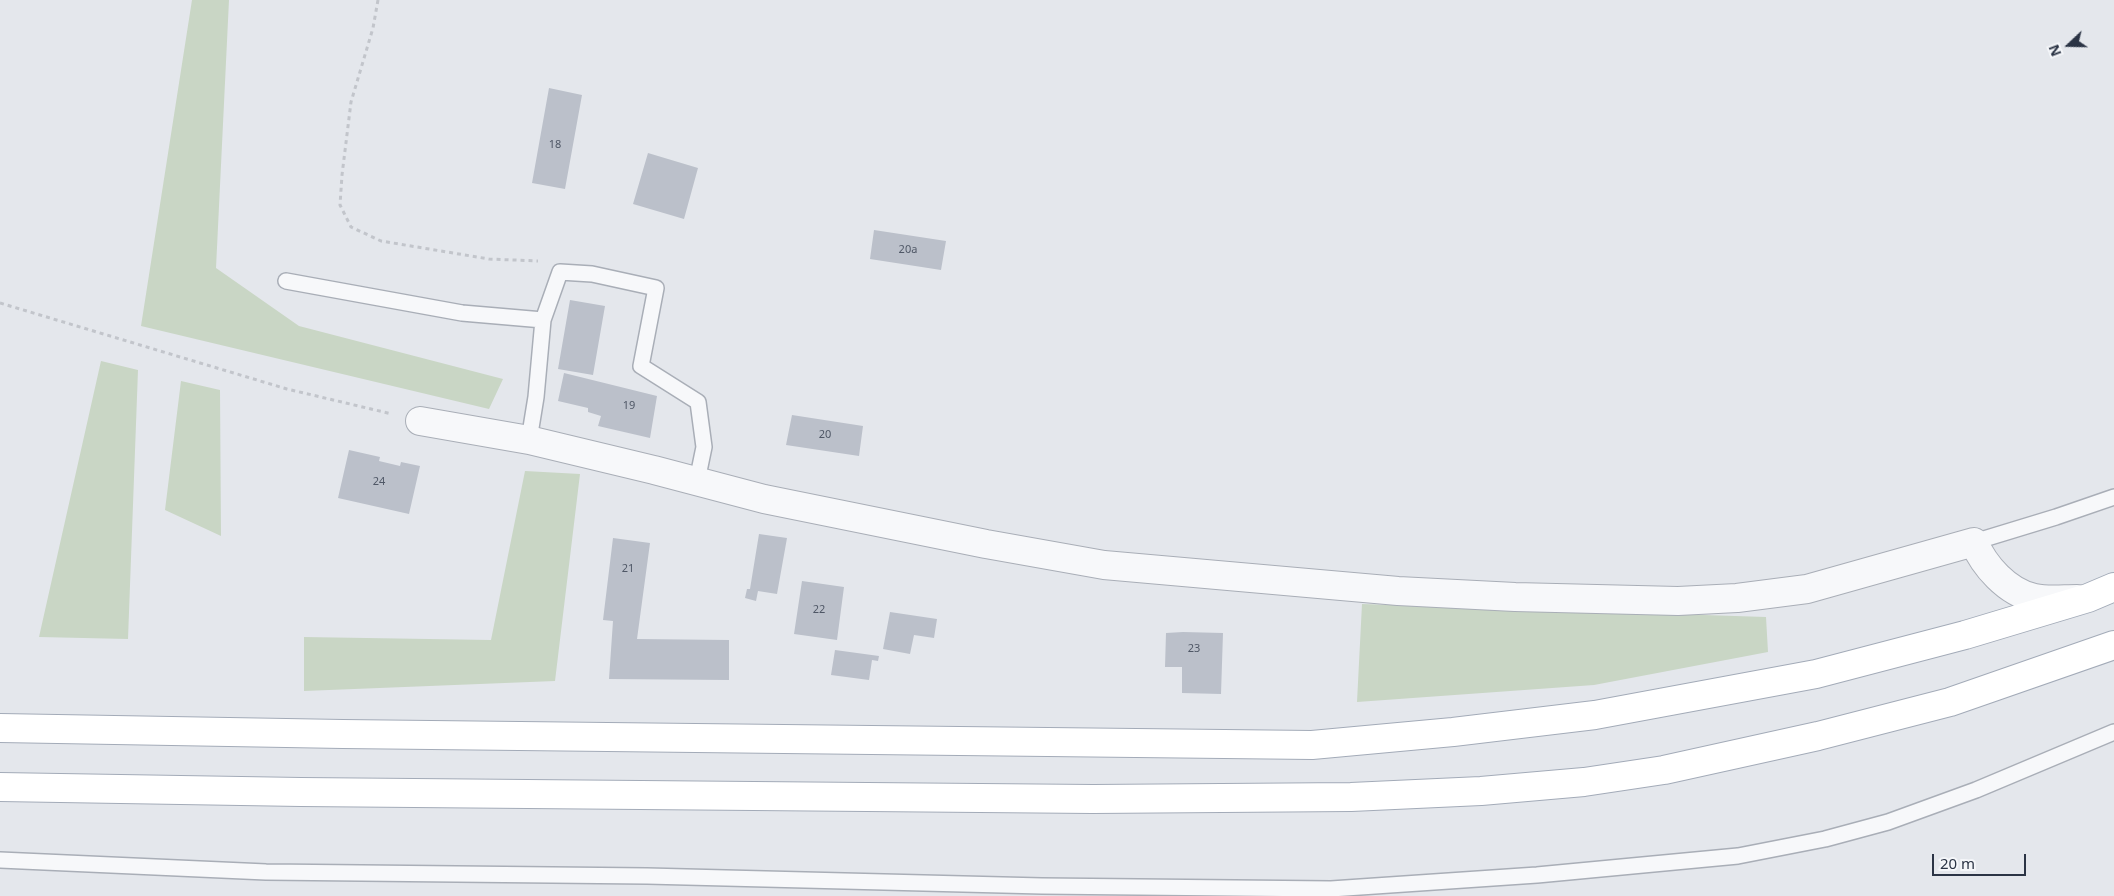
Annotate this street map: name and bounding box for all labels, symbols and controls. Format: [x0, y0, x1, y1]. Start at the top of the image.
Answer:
north arrow [2044, 20, 2094, 70]
text: N [2044, 42, 2065, 59]
house number: 18 [549, 138, 561, 152]
house number: 20a [899, 243, 917, 257]
house number: 19 [623, 399, 635, 413]
house number: 20 [819, 428, 831, 442]
house number: 24 [373, 475, 385, 489]
house number: 21 [622, 562, 634, 576]
house number: 22 [813, 603, 825, 617]
house number: 23 [1188, 642, 1200, 656]
scale bar [1934, 844, 2028, 876]
text: 20 m [1940, 853, 1975, 873]

